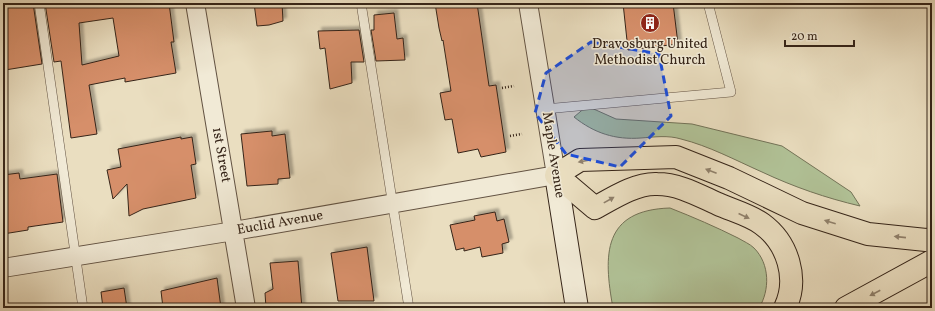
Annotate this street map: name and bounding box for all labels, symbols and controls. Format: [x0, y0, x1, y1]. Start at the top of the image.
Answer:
building icon: Dravosburg United Methodist Church [639, 12, 661, 34]
scale bar [785, 22, 854, 48]
text: 20 m [791, 29, 818, 45]
place label: Dravosburg United Methodist Church [592, 35, 708, 70]
street label: Maple Avenue [537, 110, 569, 200]
street label: 1st Street [207, 126, 235, 184]
one-way arrow [578, 158, 590, 164]
one-way arrow [705, 167, 717, 173]
one-way arrow [604, 196, 615, 203]
street label: Euclid Avenue [235, 206, 325, 240]
one-way arrow [738, 213, 749, 219]
one-way arrow [824, 219, 836, 225]
one-way arrow [894, 234, 906, 240]
one-way arrow [869, 289, 880, 296]

